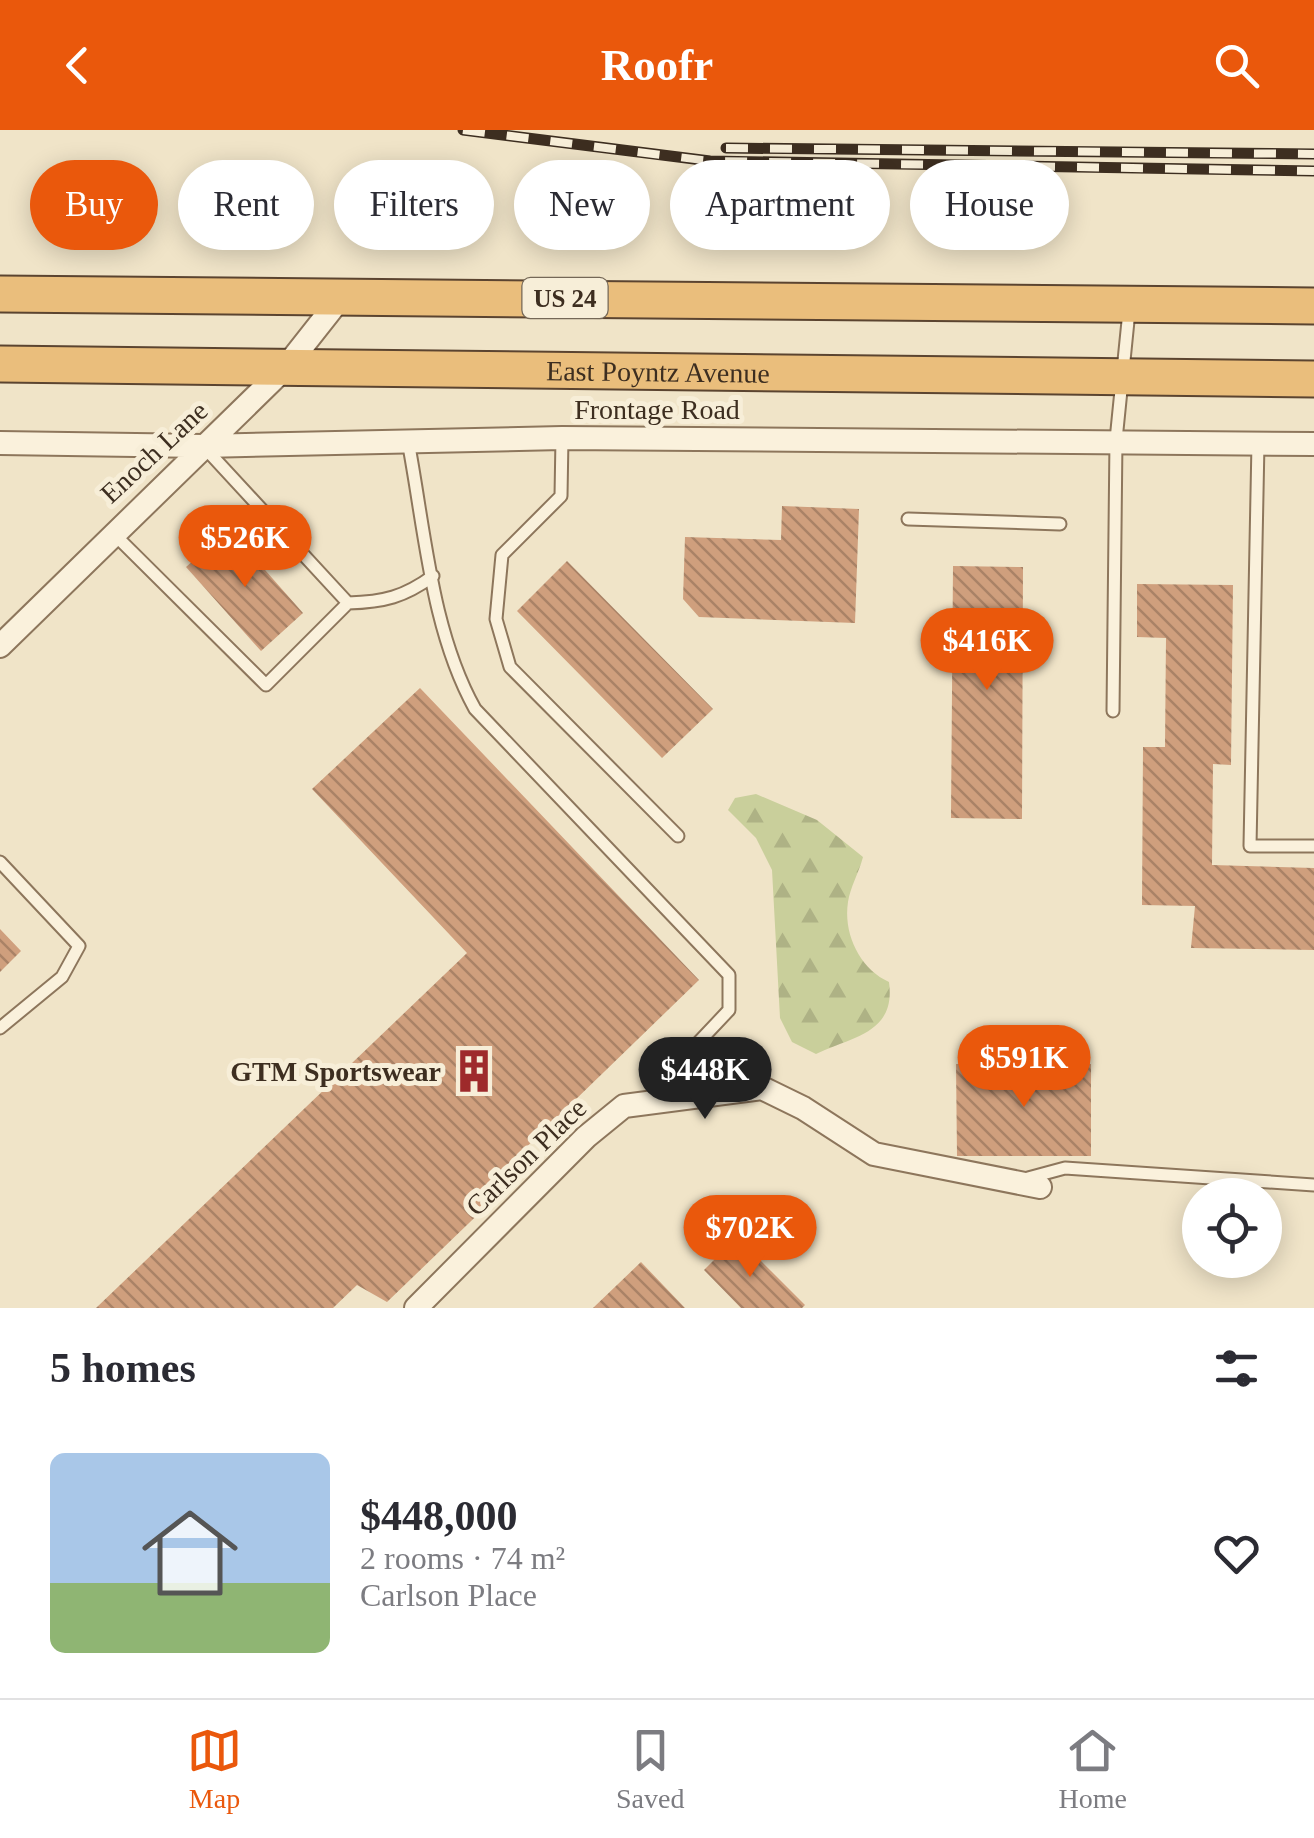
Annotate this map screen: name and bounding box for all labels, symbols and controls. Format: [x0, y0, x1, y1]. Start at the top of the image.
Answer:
icon: back [50, 38, 105, 93]
icon: search [1209, 38, 1264, 93]
text: Roofr [601, 40, 713, 90]
chip: Buy [30, 160, 158, 250]
chip: Rent [178, 160, 314, 250]
chip: Filters [334, 160, 494, 250]
chip: New [514, 160, 650, 250]
chip: Apartment [670, 160, 890, 250]
chip: House [910, 160, 1069, 250]
road number: US 24 [522, 278, 608, 318]
street label: East Poyntz Avenue [546, 355, 770, 388]
street label: Frontage Road [574, 394, 740, 425]
street label: Enoch Lane [94, 395, 214, 509]
pin: $526K [175, 505, 315, 590]
text: $526K [201, 519, 289, 555]
pin: $416K [917, 608, 1057, 693]
text: $416K [943, 622, 1031, 658]
pin: $591K [954, 1025, 1094, 1110]
pin: $448K [635, 1037, 775, 1122]
text: $591K [980, 1039, 1068, 1075]
building icon: GTM Sportswear [450, 1047, 498, 1095]
text: $448K [661, 1051, 749, 1087]
place label: GTM Sportswear [230, 1056, 441, 1087]
street label: Carlson Place [460, 1092, 592, 1222]
map controls [1182, 1178, 1282, 1278]
button: locate [1182, 1178, 1282, 1278]
pin: $702K [680, 1195, 820, 1280]
text: $702K [706, 1209, 794, 1245]
icon: filters [1209, 1341, 1264, 1396]
text: 5 homes [50, 1345, 196, 1391]
icon: home [130, 1493, 250, 1613]
text: $448,000 [360, 1493, 518, 1539]
icon: heart [1209, 1526, 1264, 1581]
text: 2 rooms · 74 m² [360, 1540, 565, 1576]
text: Carlson Place [360, 1577, 537, 1613]
tab: Map [187, 1723, 242, 1815]
tab: Saved [616, 1723, 684, 1815]
tab: Home [1059, 1723, 1127, 1815]

